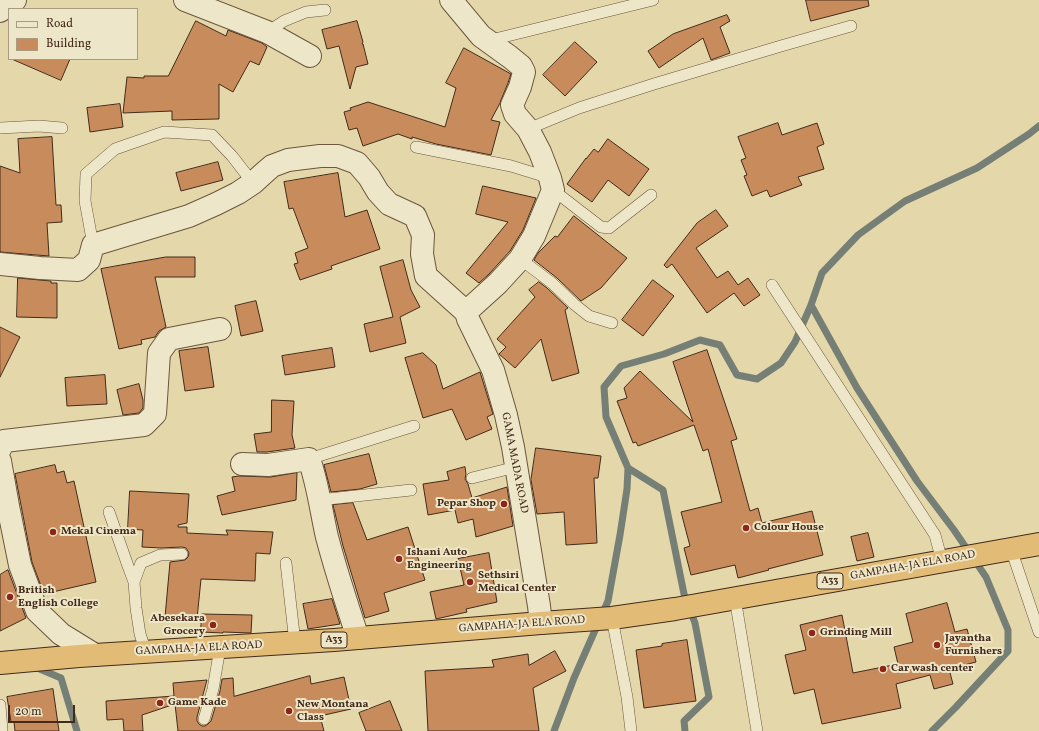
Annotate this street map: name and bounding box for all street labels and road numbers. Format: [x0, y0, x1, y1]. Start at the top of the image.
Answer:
street label: GAMA MADA ROAD [498, 411, 530, 515]
street label: GAMPAHA-JA ELA ROAD [849, 548, 977, 584]
road number: A33 [817, 573, 843, 589]
street label: GAMPAHA-JA ELA ROAD [458, 614, 586, 636]
road number: A33 [321, 632, 347, 648]
street label: GAMPAHA-JA ELA ROAD [135, 639, 263, 659]

